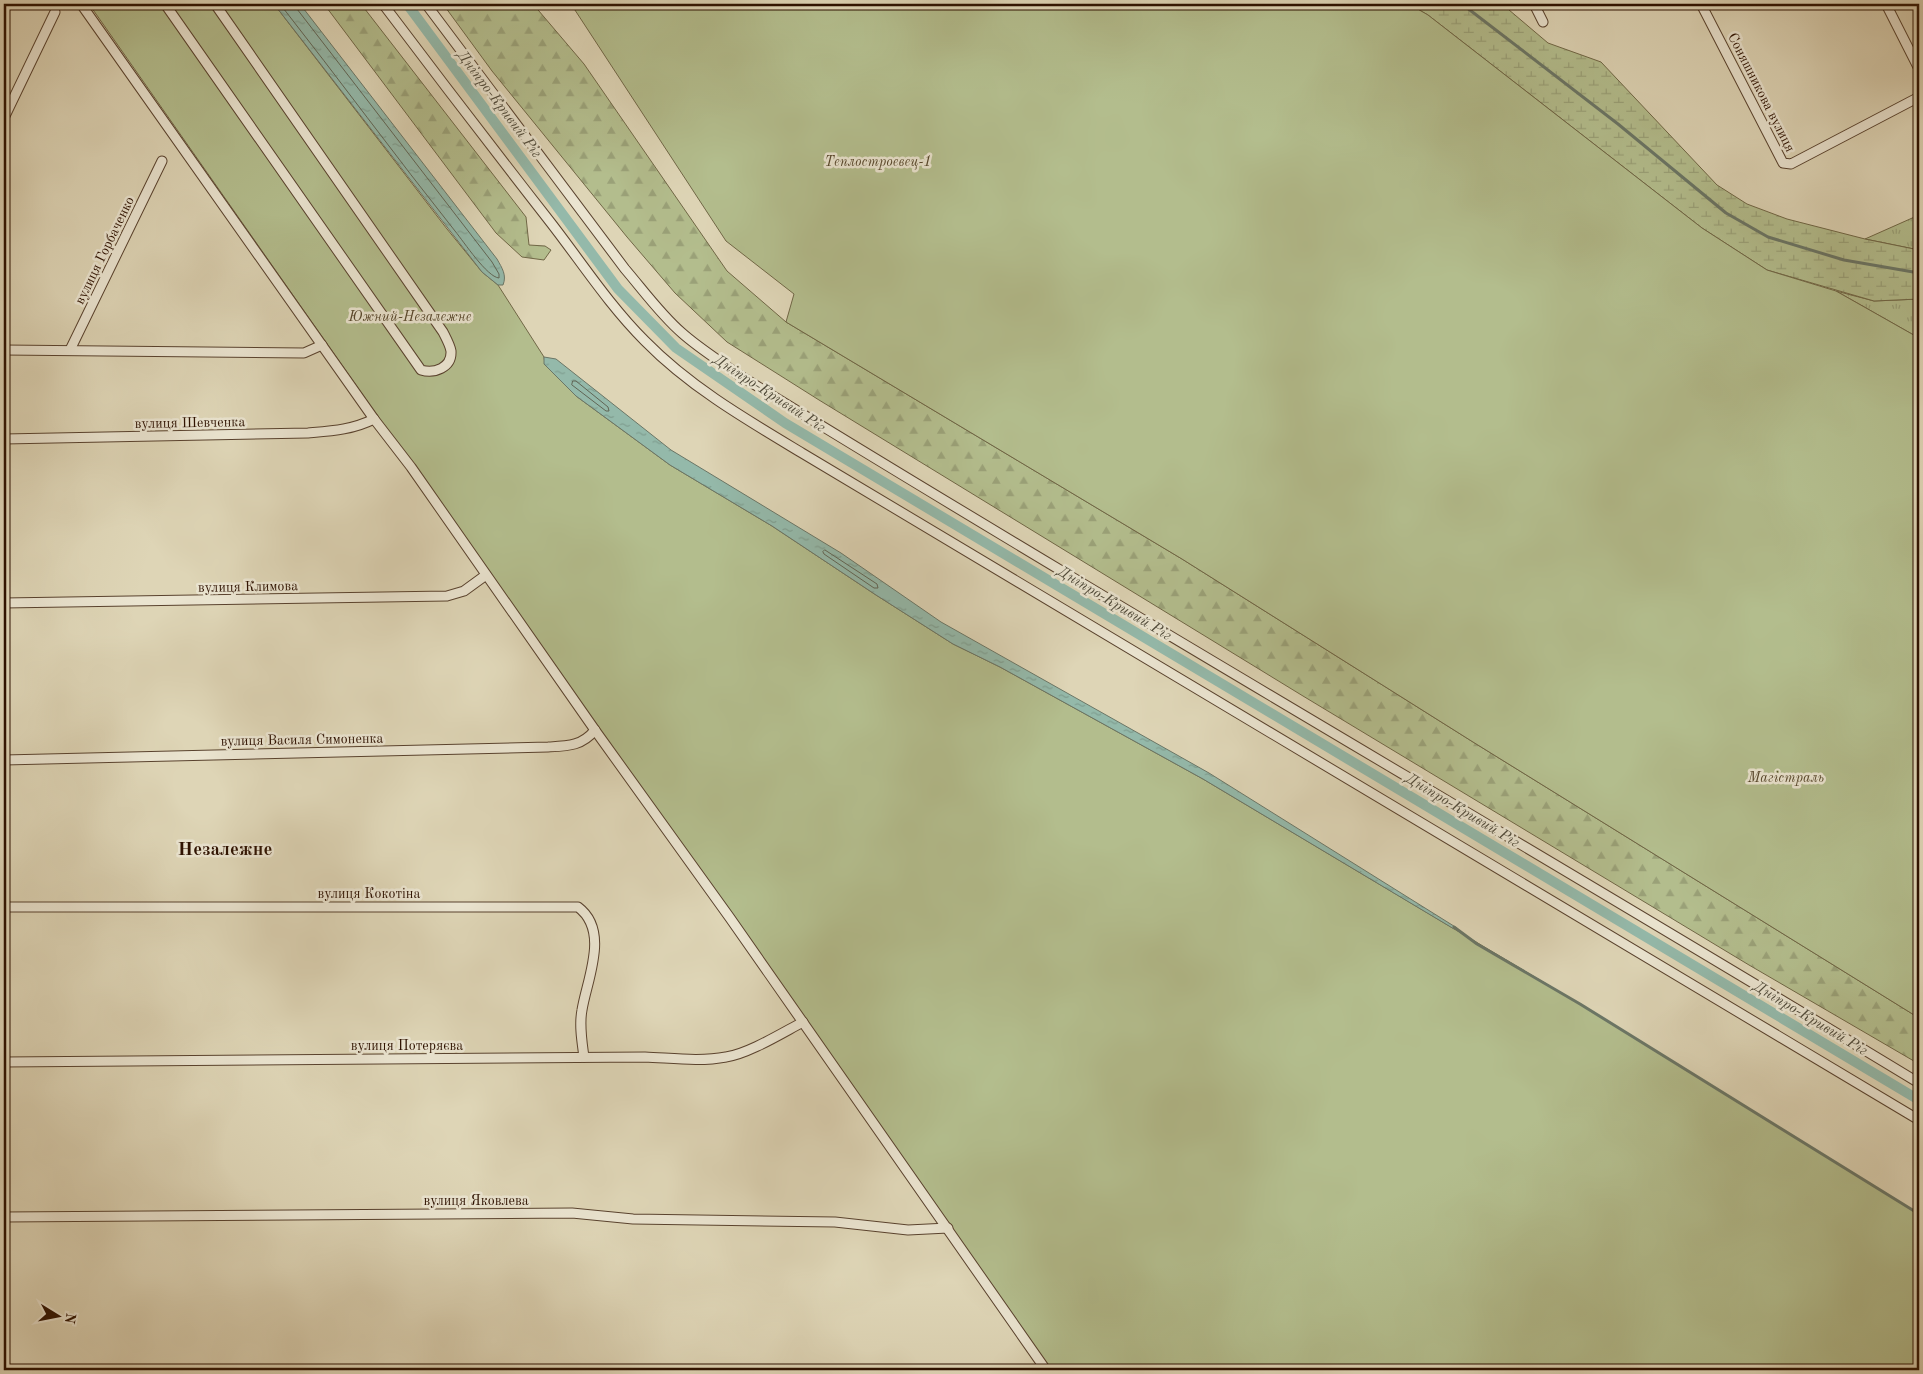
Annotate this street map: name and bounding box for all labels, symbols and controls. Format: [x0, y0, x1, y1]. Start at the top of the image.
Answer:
street label: Соняшникова вулиця [1725, 31, 1797, 154]
water label: Дніпро-Кривий Ріг [453, 47, 544, 161]
park label: Теплостроевец-1 [824, 155, 932, 170]
street label: вулиця Горбаченко [73, 194, 137, 307]
park label: Южний-Незалежне [348, 310, 472, 324]
water label: Дніпро-Кривий Ріг [709, 351, 828, 436]
street label: вулиця Шевченка [135, 415, 245, 431]
water label: Дніпро-Кривий Ріг [1053, 563, 1174, 644]
street label: вулиця Климова [198, 579, 298, 595]
street label: вулиця Василя Симоненка [220, 732, 384, 748]
water label: Дніпро-Кривий Ріг [1401, 770, 1522, 851]
park label: Магістраль [1747, 771, 1824, 786]
district label: Незалежне [178, 841, 272, 860]
street label: вулиця Кокотіна [318, 887, 421, 901]
water label: Дніпро-Кривий Ріг [1749, 978, 1870, 1059]
street label: вулиця Потеряєва [351, 1039, 463, 1053]
street label: вулиця Яковлева [423, 1194, 529, 1208]
north arrow [32, 1292, 82, 1342]
text: N [62, 1312, 78, 1325]

